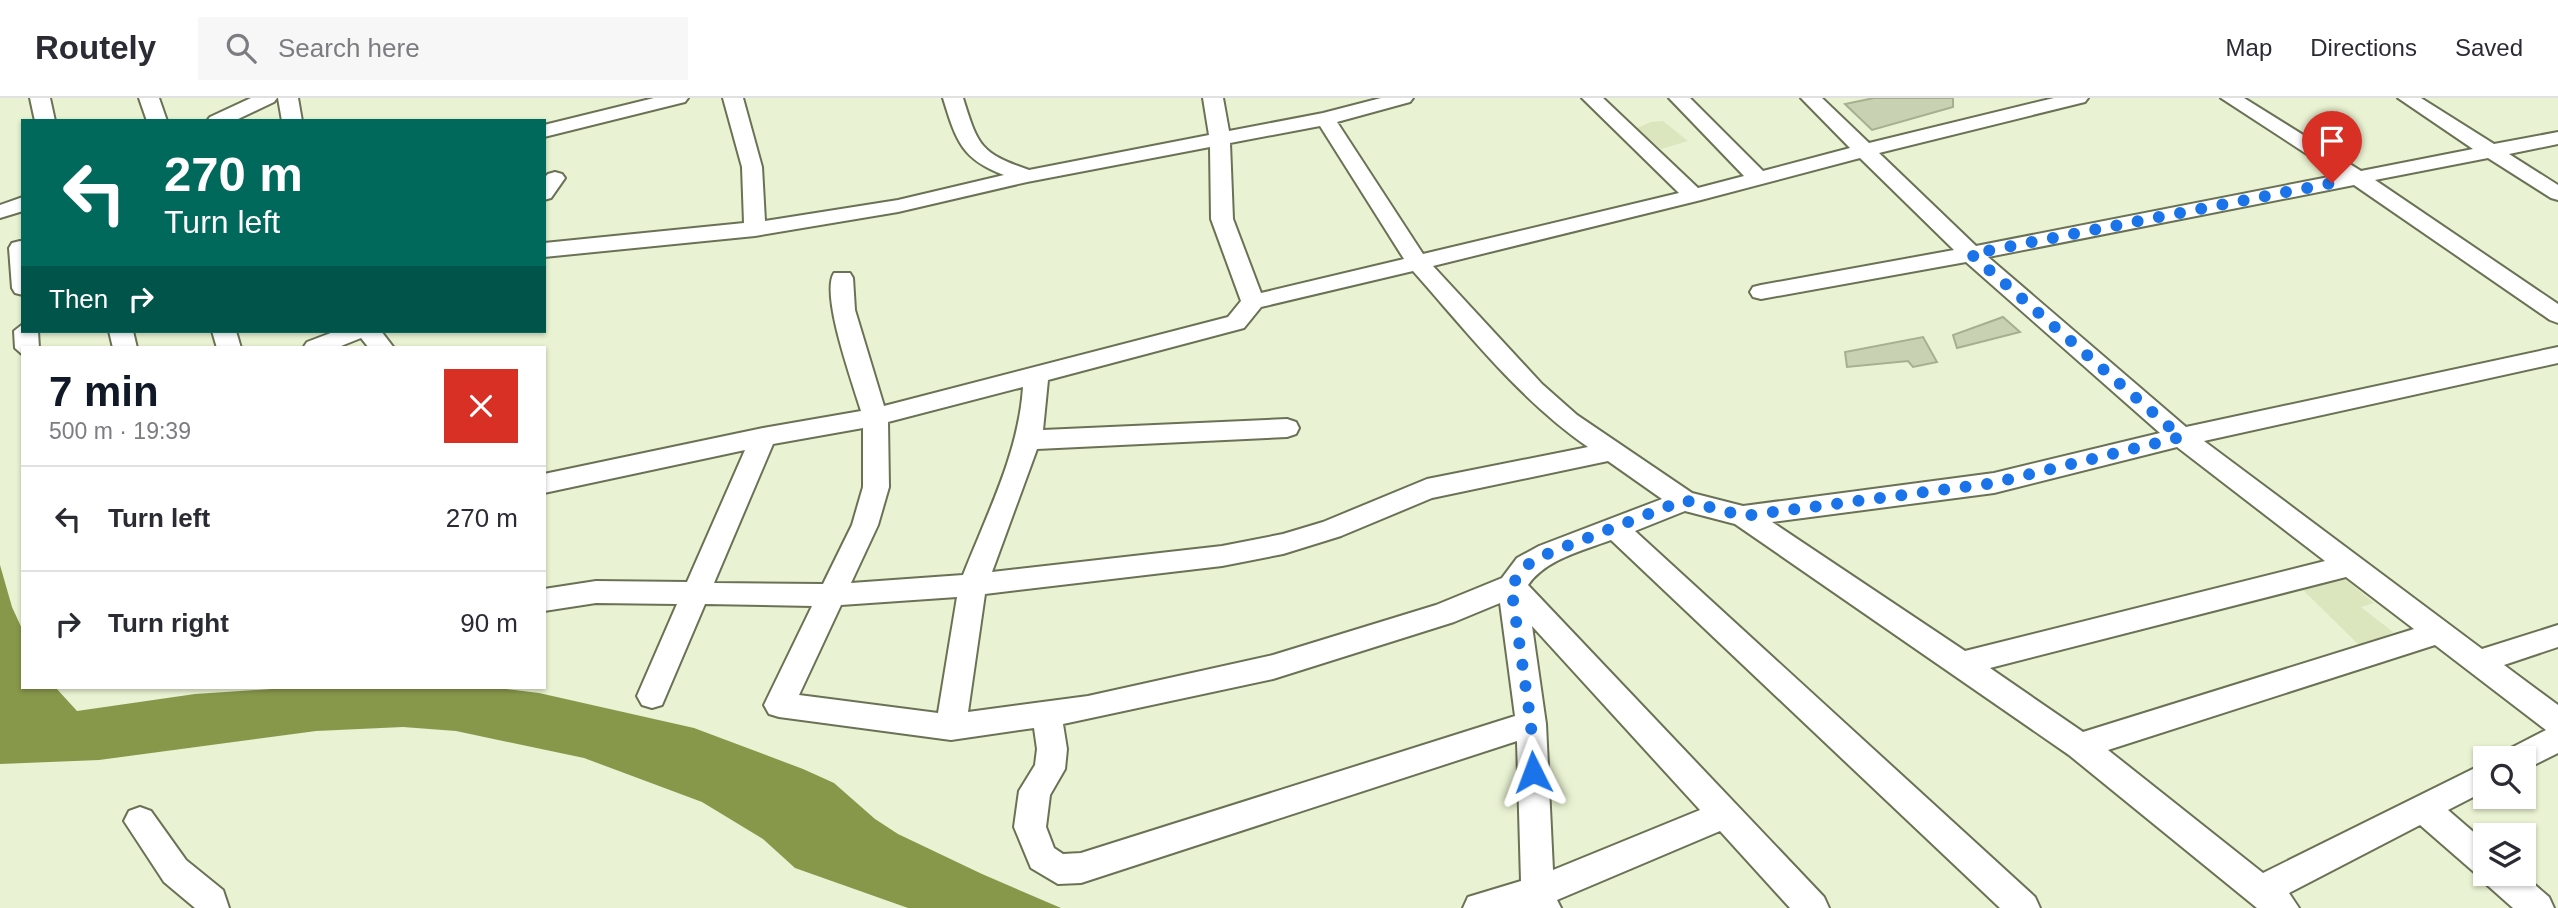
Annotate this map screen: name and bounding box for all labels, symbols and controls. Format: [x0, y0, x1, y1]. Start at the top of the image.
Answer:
search box [198, 17, 688, 80]
text: Routely [35, 29, 156, 66]
icon: search [222, 29, 260, 67]
text: Search here [278, 33, 420, 63]
text: Map [2226, 34, 2272, 61]
text: Directions [2310, 34, 2417, 61]
text: Saved [2455, 34, 2523, 61]
pin [2302, 111, 2362, 183]
icon: arrive [2313, 122, 2351, 160]
icon: left [49, 147, 140, 238]
text: 270 m [164, 147, 303, 201]
text: Turn left [164, 204, 280, 240]
icon: right [122, 280, 160, 318]
text: Then [49, 284, 108, 314]
text: 7 min [49, 368, 159, 415]
button: close [444, 369, 518, 443]
text: 500 m · 19:39 [49, 418, 191, 444]
icon: left [49, 500, 87, 538]
text: Turn left [108, 503, 210, 533]
text: 270 m [446, 503, 518, 533]
icon: right [49, 605, 87, 643]
text: Turn right [108, 608, 229, 638]
text: 90 m [460, 608, 518, 638]
position arrow [1496, 735, 1570, 809]
map controls [2473, 746, 2536, 886]
button: search [2473, 746, 2536, 809]
button: layers [2473, 823, 2536, 886]

